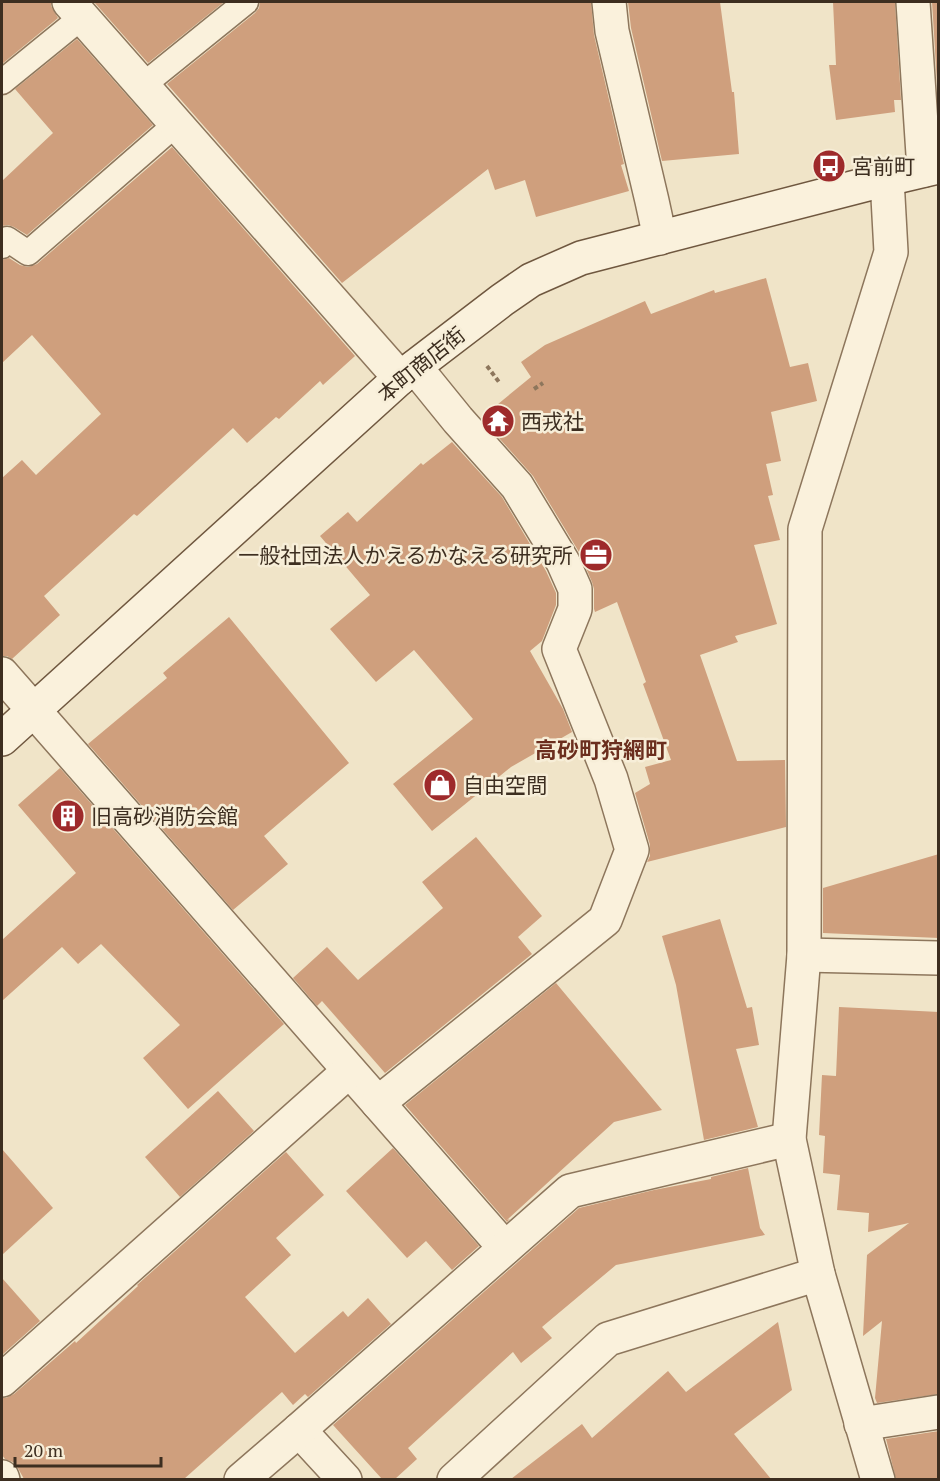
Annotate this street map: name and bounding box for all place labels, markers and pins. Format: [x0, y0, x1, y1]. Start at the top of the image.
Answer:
bus stop icon: 宮前町 [811, 148, 847, 184]
place label: 宮前町 [852, 152, 915, 180]
temple icon: 西戎社 [480, 403, 516, 439]
place label: 西戎社 [521, 407, 584, 435]
office icon: 一般社団法人かえるかなえる研究所 [578, 537, 614, 573]
place label: 一般社団法人かえるかなえる研究所 [238, 541, 573, 569]
shop icon: 自由空間 [422, 767, 458, 803]
place label: 自由空間 [463, 771, 547, 799]
building icon: 旧高砂消防会館 [50, 798, 86, 834]
place label: 旧高砂消防会館 [91, 802, 238, 830]

